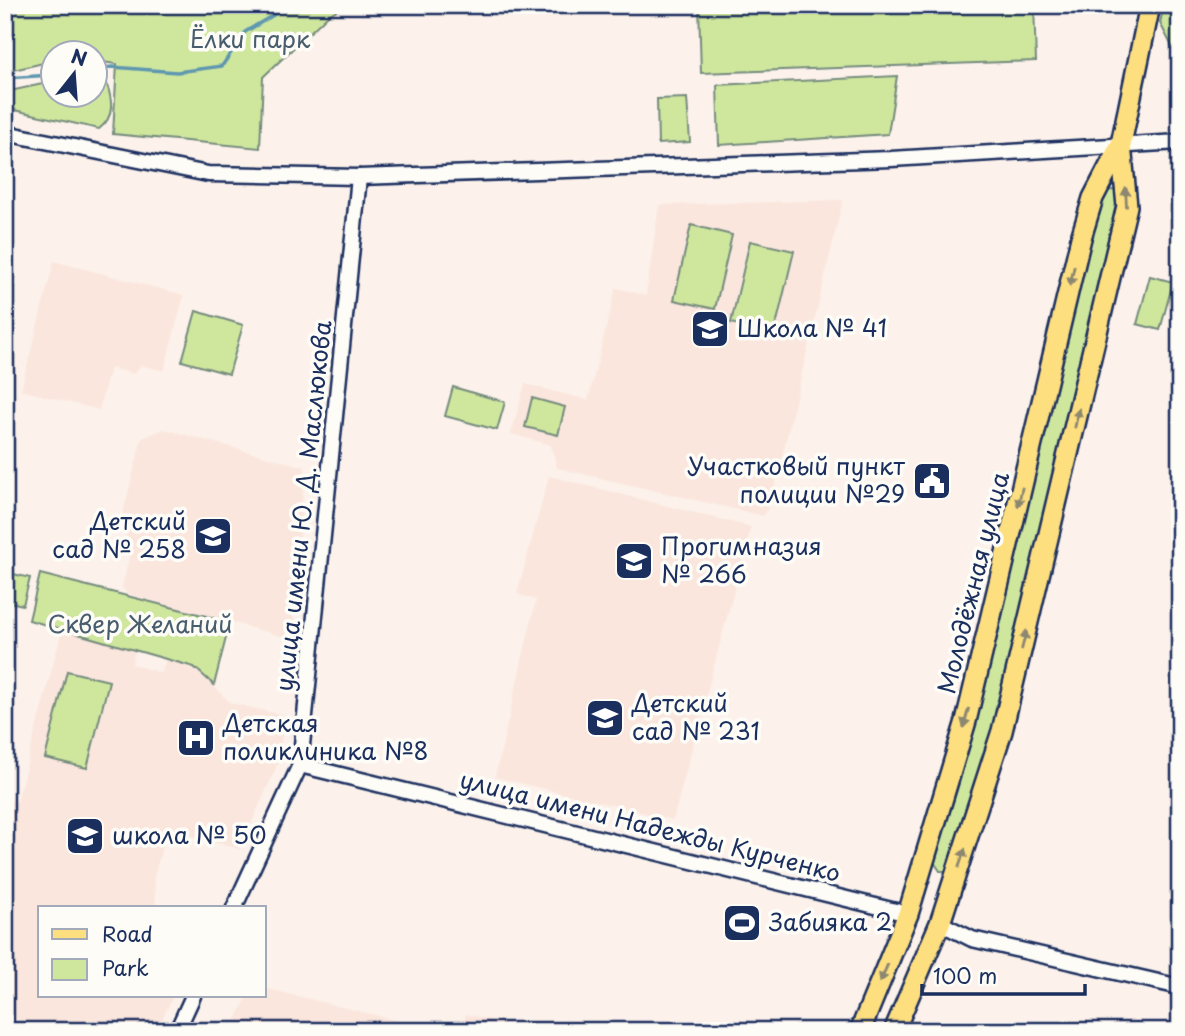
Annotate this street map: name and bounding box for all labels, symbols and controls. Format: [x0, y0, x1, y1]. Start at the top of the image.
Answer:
park label: Ёлки парк [190, 20, 311, 56]
north arrow [38, 38, 108, 108]
text: N [68, 41, 91, 72]
one-way arrow [1120, 185, 1131, 207]
one-way arrow [1066, 265, 1077, 287]
school or university icon: Школа № 41 [689, 308, 731, 350]
place label: Школа № 41 [737, 309, 887, 345]
street label: улица имени Ю. Д. Маслюкова [265, 319, 339, 693]
one-way arrow [1071, 407, 1082, 429]
place label: Участковый пункт полиции №29 [687, 447, 905, 511]
public building icon: Участковый пункт полиции №29 [911, 460, 953, 502]
street label: Молодёжная улица [927, 468, 1017, 697]
one-way arrow [1014, 486, 1025, 508]
place label: Детский сад № 258 [52, 502, 186, 566]
school or university icon: Детский сад № 258 [192, 515, 234, 557]
place label: Прогимназия № 266 [661, 527, 822, 591]
school or university icon: Прогимназия № 266 [613, 540, 655, 582]
park label: Сквер Желаний [48, 605, 232, 641]
one-way arrow [1019, 628, 1030, 650]
place label: Детский сад № 231 [631, 684, 760, 748]
school or university icon: Детский сад № 231 [584, 697, 626, 739]
place label: Детская поликлиника №8 [222, 704, 429, 768]
one-way arrow [960, 707, 971, 729]
hospital icon: Детская поликлиника №8 [175, 717, 217, 759]
street label: улица имени Надежды Курченко [456, 760, 845, 890]
school or university icon: школа № 50 [64, 815, 106, 857]
place label: школа № 50 [112, 816, 267, 852]
one-way arrow [957, 848, 968, 869]
sports icon: Забияка 2 [721, 902, 763, 944]
place label: Забияка 2 [768, 903, 892, 939]
legend [38, 906, 266, 998]
text: Road [102, 917, 153, 949]
text: Park [102, 951, 149, 983]
scale bar [922, 952, 1085, 996]
text: 100 m [933, 959, 997, 991]
one-way arrow [878, 962, 889, 983]

